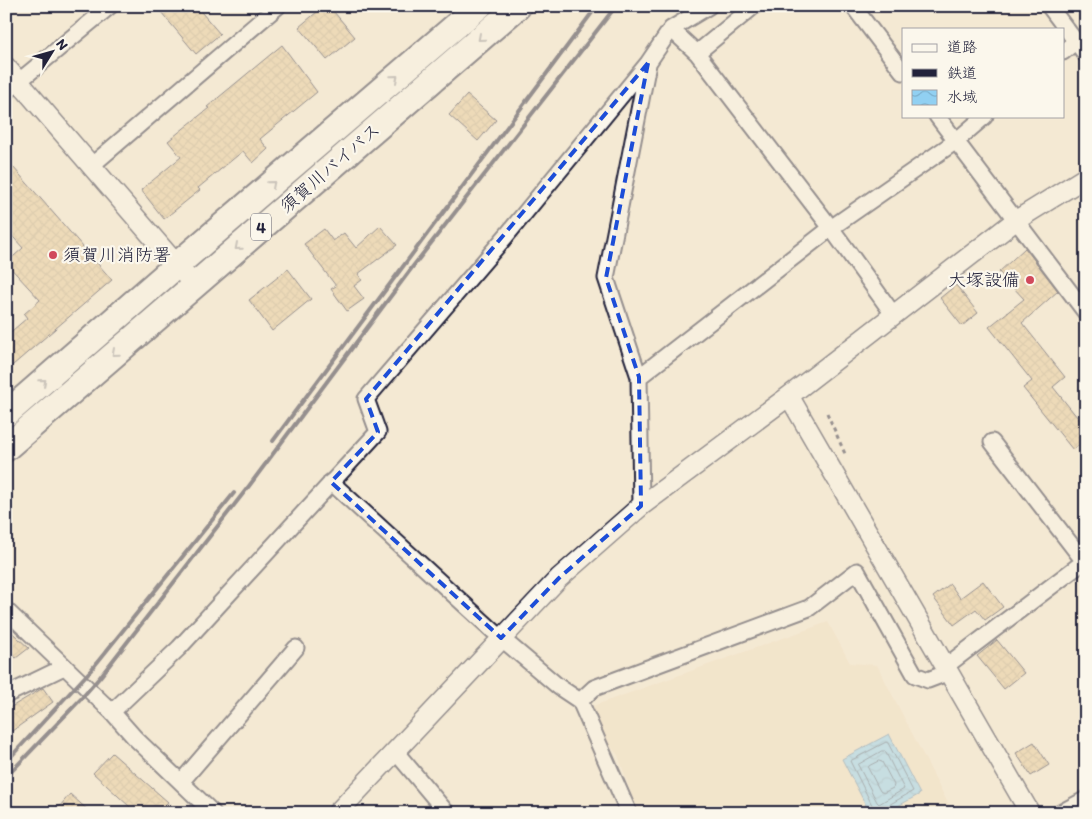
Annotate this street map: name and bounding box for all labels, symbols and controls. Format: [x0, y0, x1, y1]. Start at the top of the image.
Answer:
north arrow [28, 28, 78, 78]
legend [902, 28, 1064, 118]
one-way arrow [477, 32, 486, 41]
text: N [52, 36, 72, 53]
text: 道路 [947, 38, 977, 56]
text: 鉄道 [947, 64, 977, 82]
one-way arrow [389, 75, 398, 84]
text: 水域 [947, 88, 977, 106]
street label: 須賀川バイパス [275, 118, 385, 218]
one-way arrow [266, 181, 275, 190]
road number: 4 [251, 213, 271, 240]
one-way arrow [235, 241, 244, 250]
place label: 須賀川消防署 [63, 244, 171, 266]
marker: 須賀川消防署 [47, 249, 59, 261]
place label: 大塚設備 [948, 269, 1020, 291]
marker: 大塚設備 [1024, 274, 1036, 286]
one-way arrow [112, 348, 121, 357]
one-way arrow [37, 379, 46, 388]

